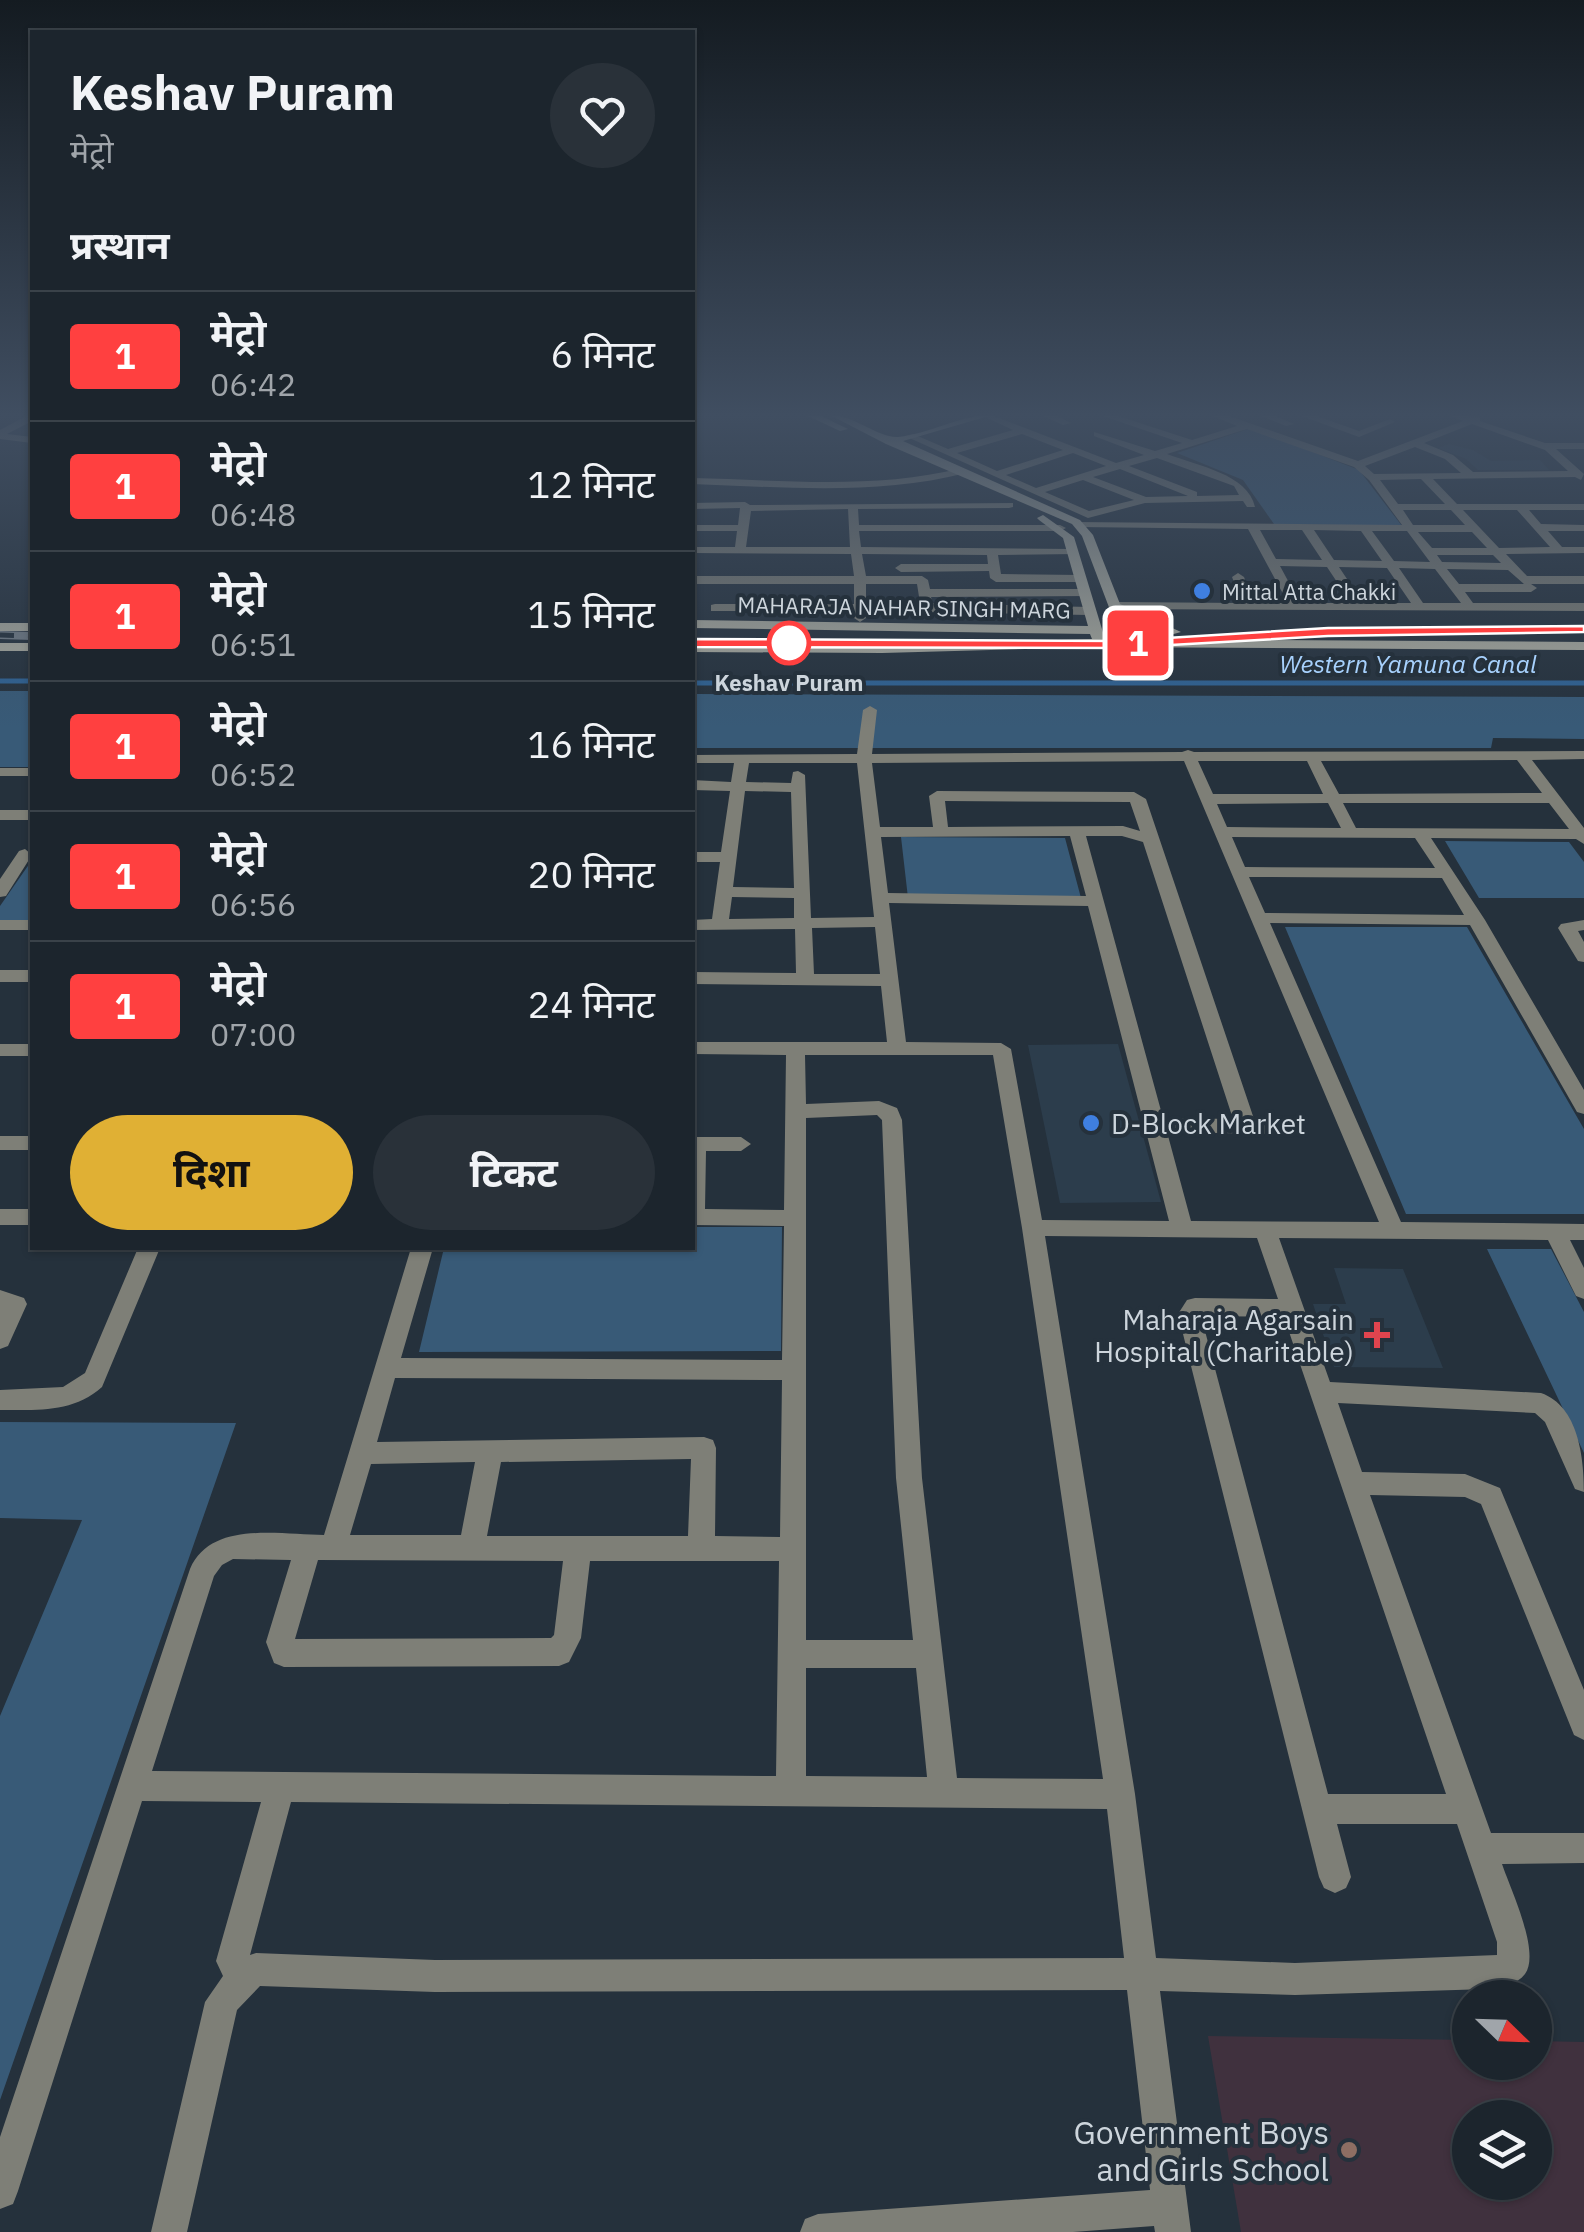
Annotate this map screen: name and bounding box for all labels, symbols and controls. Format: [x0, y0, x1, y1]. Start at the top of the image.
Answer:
text: Keshav Puram [70, 61, 395, 123]
button: heart [550, 63, 655, 168]
text: मेट्रो [70, 130, 114, 172]
text: प्रस्थान [70, 220, 170, 269]
text: मेट्रो [210, 308, 266, 357]
text: 6 मिनट [550, 329, 655, 378]
text: 1 [114, 333, 136, 379]
text: 06:42 [210, 363, 296, 405]
text: मेट्रो [210, 438, 266, 487]
text: 12 मिनट [528, 459, 655, 508]
text: 1 [114, 463, 136, 509]
text: 06:48 [210, 493, 296, 535]
text: मेट्रो [210, 568, 266, 617]
place label: Mittal Atta Chakki [1222, 577, 1396, 606]
marker: Mittal Atta Chakki [1191, 580, 1213, 602]
text: 15 मिनट [528, 589, 655, 638]
street label: MAHARAJA NAHAR SINGH MARG [737, 590, 1071, 624]
text: 1 [114, 593, 136, 639]
line badge: 1 [1106, 610, 1170, 676]
text: 1 [1127, 620, 1149, 666]
marker: Keshav Puram [768, 622, 810, 664]
text: 06:51 [210, 623, 296, 665]
water label: Western Yamuna Canal [1279, 647, 1537, 680]
place label: Keshav Puram [715, 668, 863, 697]
text: मेट्रो [210, 698, 266, 747]
text: 16 मिनट [528, 719, 655, 768]
text: 1 [114, 723, 136, 769]
text: 06:52 [210, 753, 296, 795]
text: मेट्रो [210, 828, 266, 877]
text: 20 मिनट [528, 849, 655, 898]
text: 1 [114, 853, 136, 899]
text: 06:56 [210, 883, 296, 925]
text: मेट्रो [210, 958, 266, 1007]
text: 24 मिनट [528, 979, 655, 1028]
text: 1 [114, 983, 136, 1029]
text: 07:00 [210, 1013, 296, 1055]
place label: D-Block Market [1111, 1105, 1306, 1142]
marker: D-Block Market [1080, 1112, 1102, 1134]
button: दिशा [70, 1115, 353, 1230]
button: टिकट [373, 1115, 655, 1230]
place label: Maharaja Agarsain Hospital (Charitable) [1094, 1301, 1354, 1370]
marker: Maharaja Agarsain Hospital (Charitable) [1364, 1322, 1390, 1348]
north arrow [1452, 1980, 1552, 2080]
map controls [1452, 1980, 1552, 2200]
button: layers [1452, 2100, 1552, 2200]
place label: Government Boys and Girls School [1074, 2111, 1329, 2190]
marker: Government Boys and Girls School [1338, 2139, 1360, 2161]

